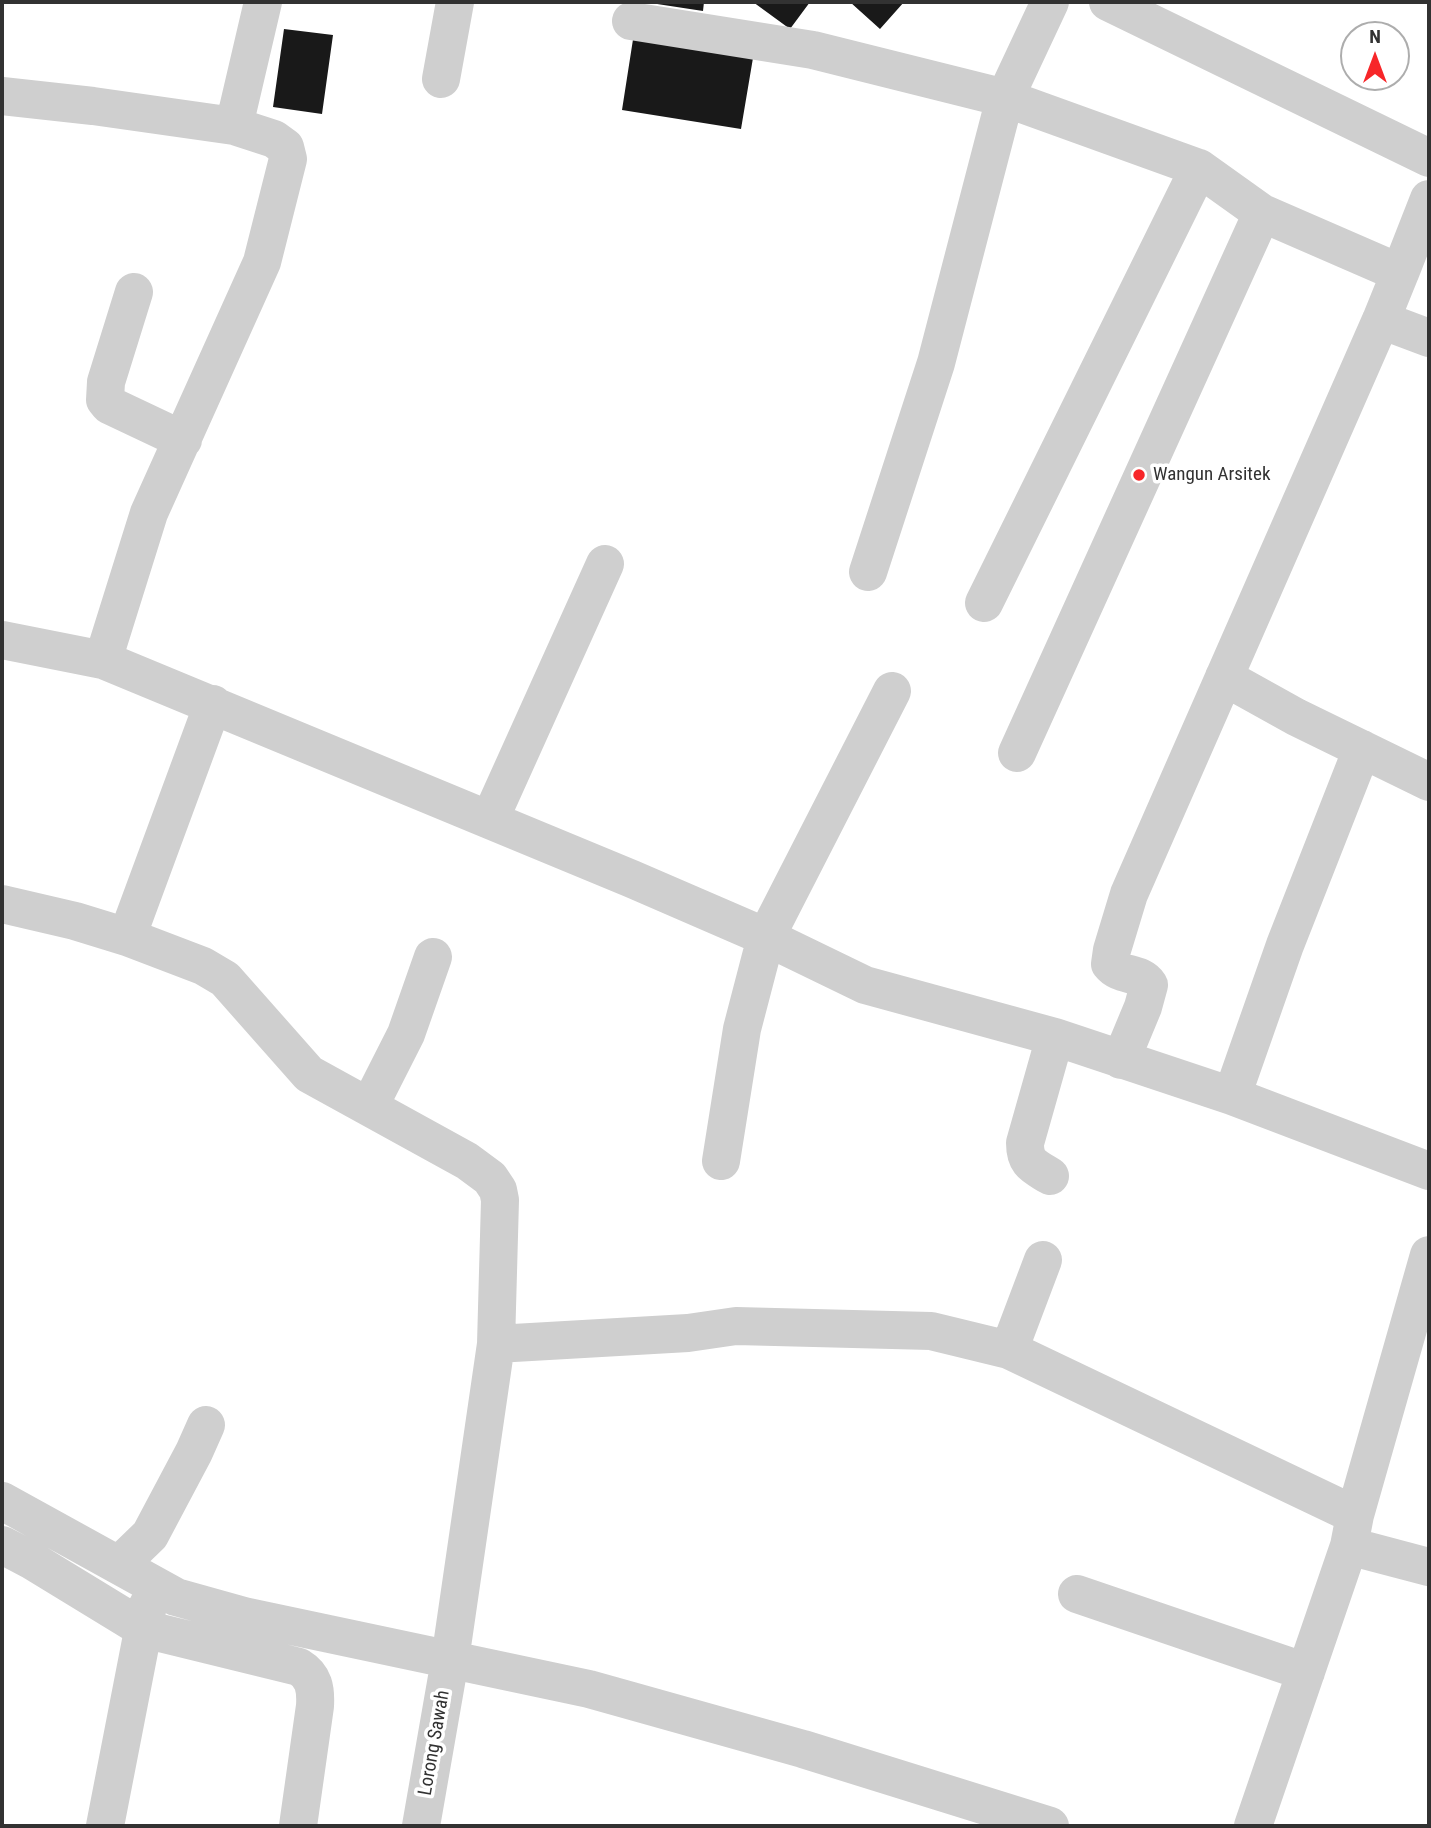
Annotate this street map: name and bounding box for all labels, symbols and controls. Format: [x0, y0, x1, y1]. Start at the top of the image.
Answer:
north arrow [1340, 21, 1410, 91]
text: N [1369, 25, 1381, 48]
place label: Wangun Arsitek [1153, 464, 1270, 486]
marker: Wangun Arsitek [1131, 467, 1147, 483]
street label: Lorong Sawah [415, 1689, 455, 1797]

